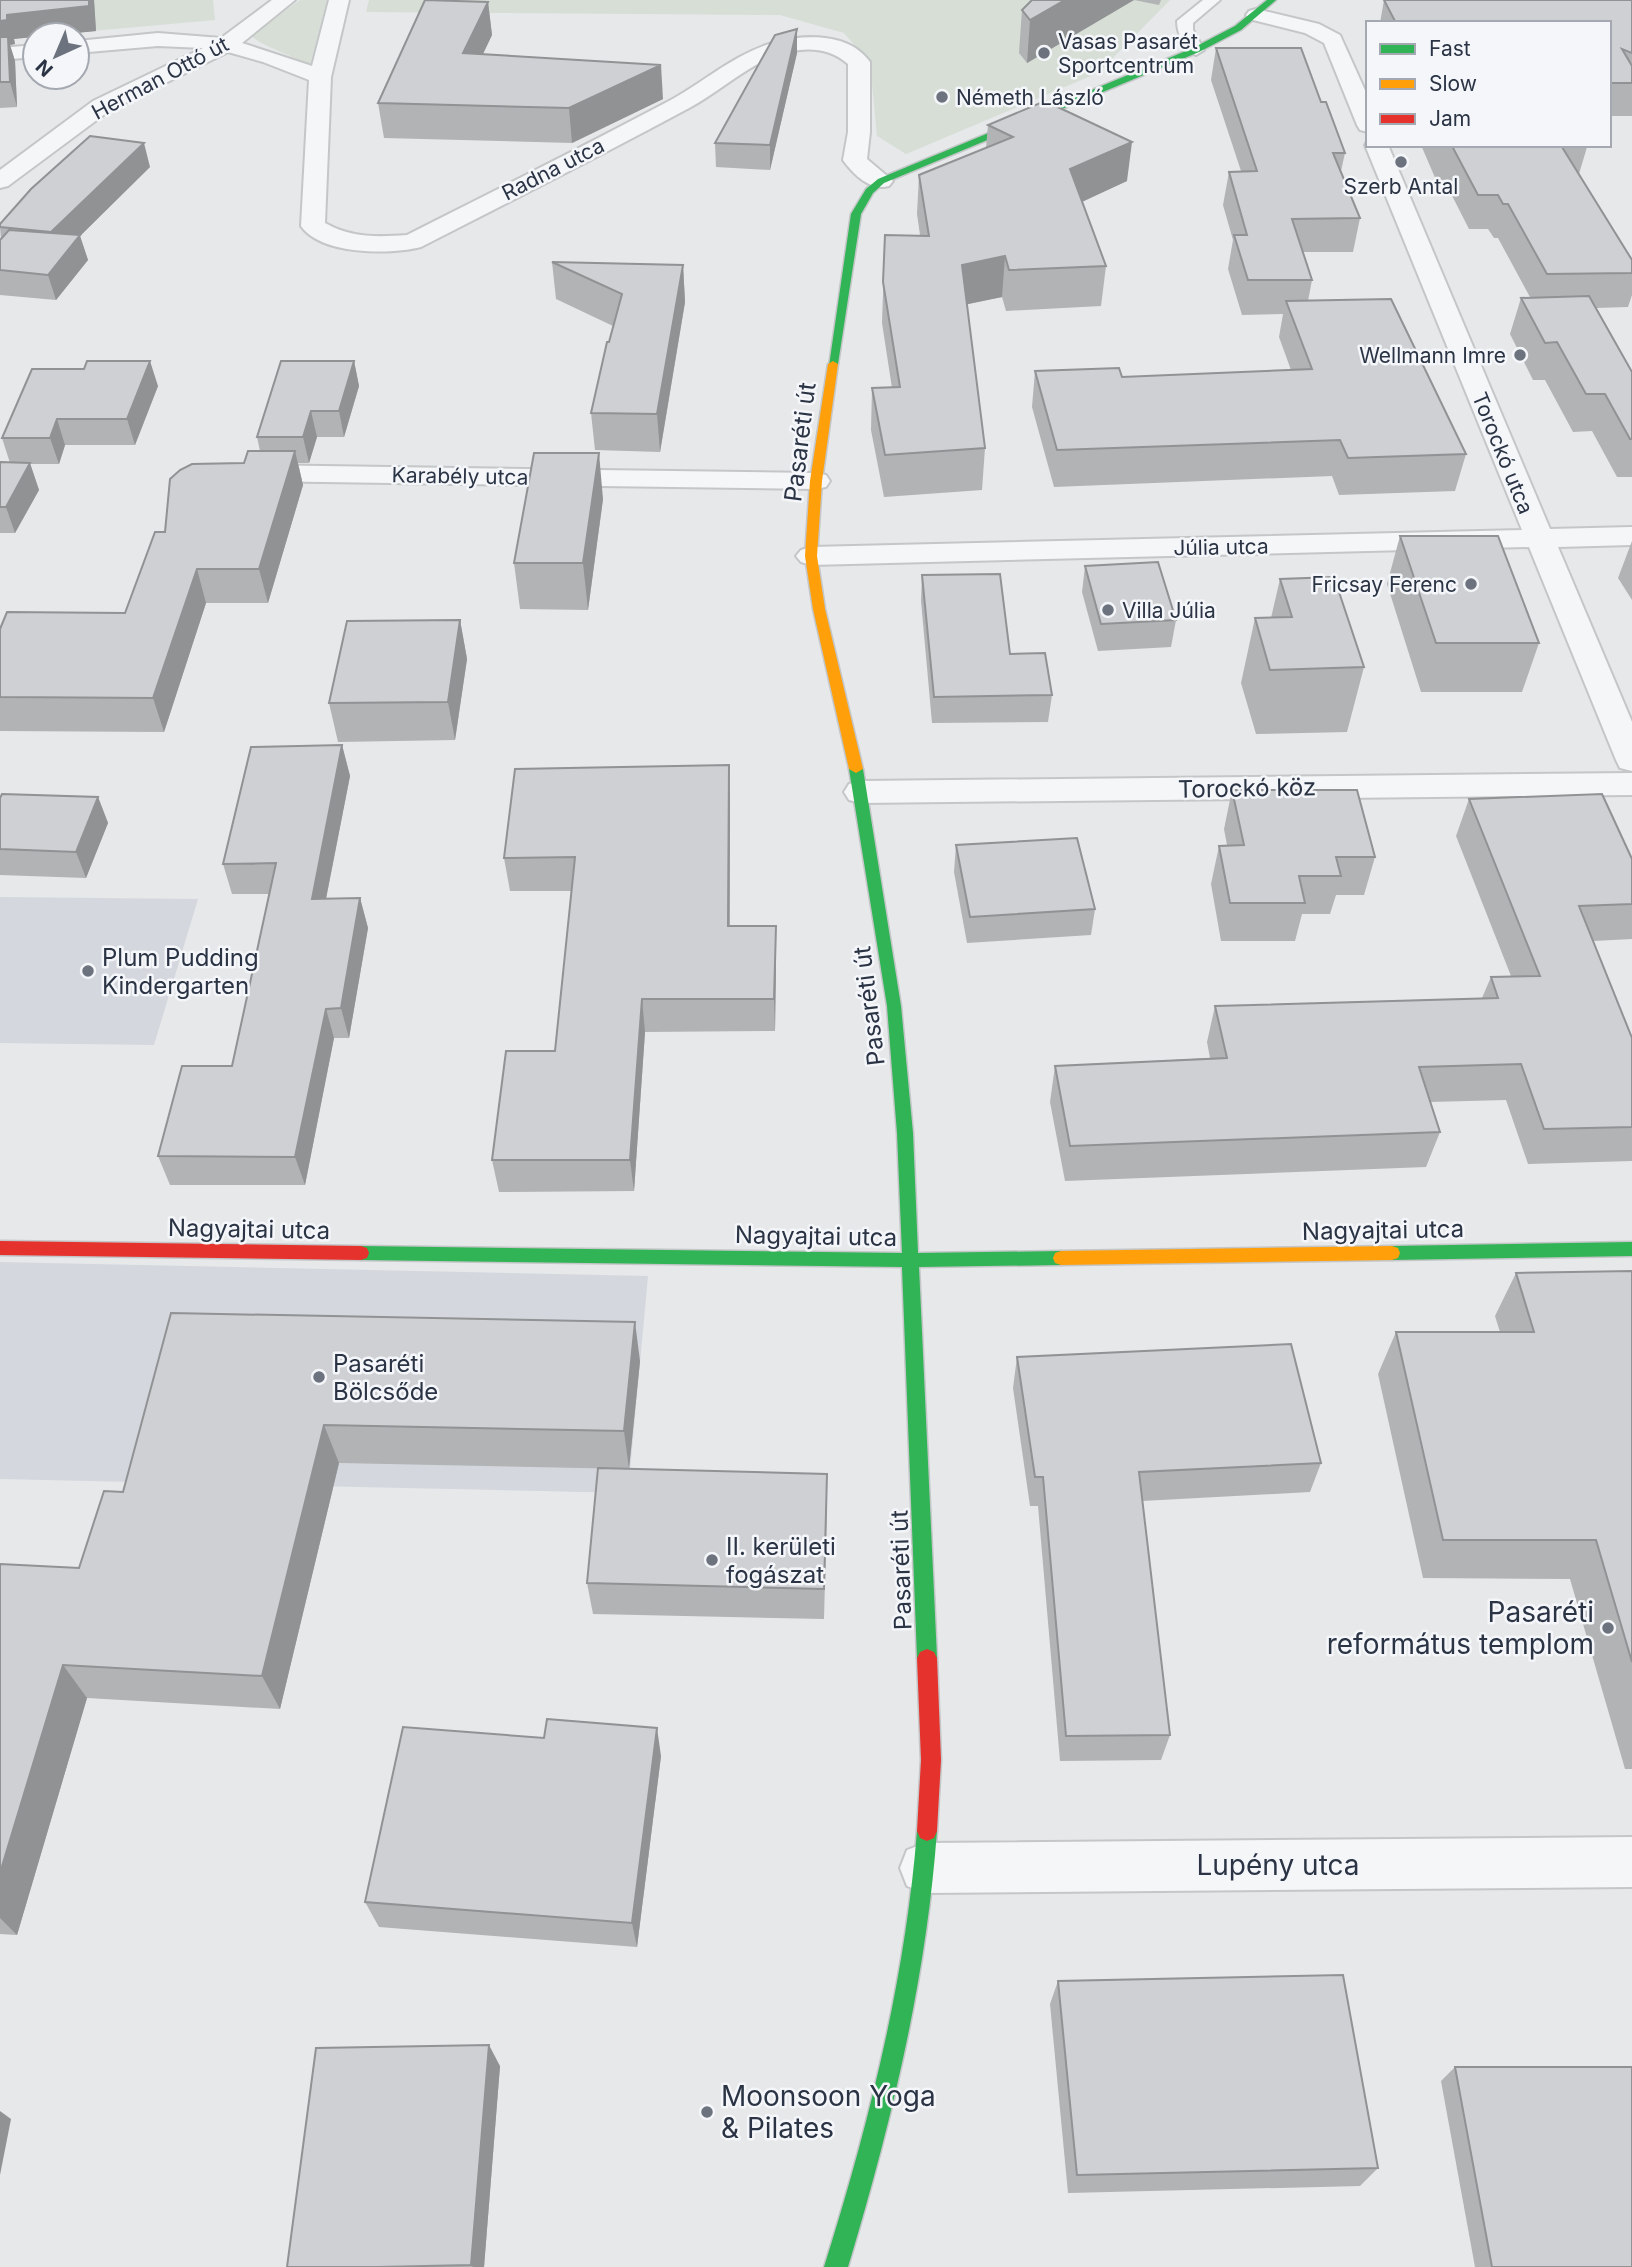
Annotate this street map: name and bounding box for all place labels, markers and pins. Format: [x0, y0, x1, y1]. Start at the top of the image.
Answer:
place label: Vasas Pasarét Sportcentrum [1058, 29, 1198, 78]
marker: Vasas Pasarét Sportcentrum [1036, 45, 1052, 61]
place label: Németh László [956, 85, 1104, 110]
marker: Németh László [934, 89, 950, 105]
marker: Szerb Antal [1393, 154, 1409, 170]
place label: Szerb Antal [1344, 174, 1458, 199]
place label: Wellmann Imre [1359, 343, 1506, 368]
marker: Wellmann Imre [1512, 347, 1528, 363]
place label: Fricsay Ferenc [1312, 572, 1457, 597]
marker: Fricsay Ferenc [1463, 576, 1479, 592]
place label: Villa Júlia [1122, 598, 1216, 623]
marker: Villa Júlia [1100, 602, 1116, 618]
place label: Plum Pudding Kindergarten [102, 943, 259, 1000]
marker: Plum Pudding Kindergarten [80, 963, 96, 979]
place label: Pasaréti Bölcsőde [333, 1349, 438, 1406]
marker: Pasaréti Bölcsőde [311, 1369, 327, 1385]
place label: II. kerületi fogászat [726, 1532, 836, 1589]
marker: II. kerületi fogászat [704, 1552, 720, 1568]
place label: Pasaréti református templom [1327, 1595, 1594, 1661]
marker: Pasaréti református templom [1600, 1620, 1616, 1636]
place label: Moonsoon Yoga & Pilates [721, 2079, 936, 2145]
marker: Moonsoon Yoga & Pilates [699, 2104, 715, 2120]

